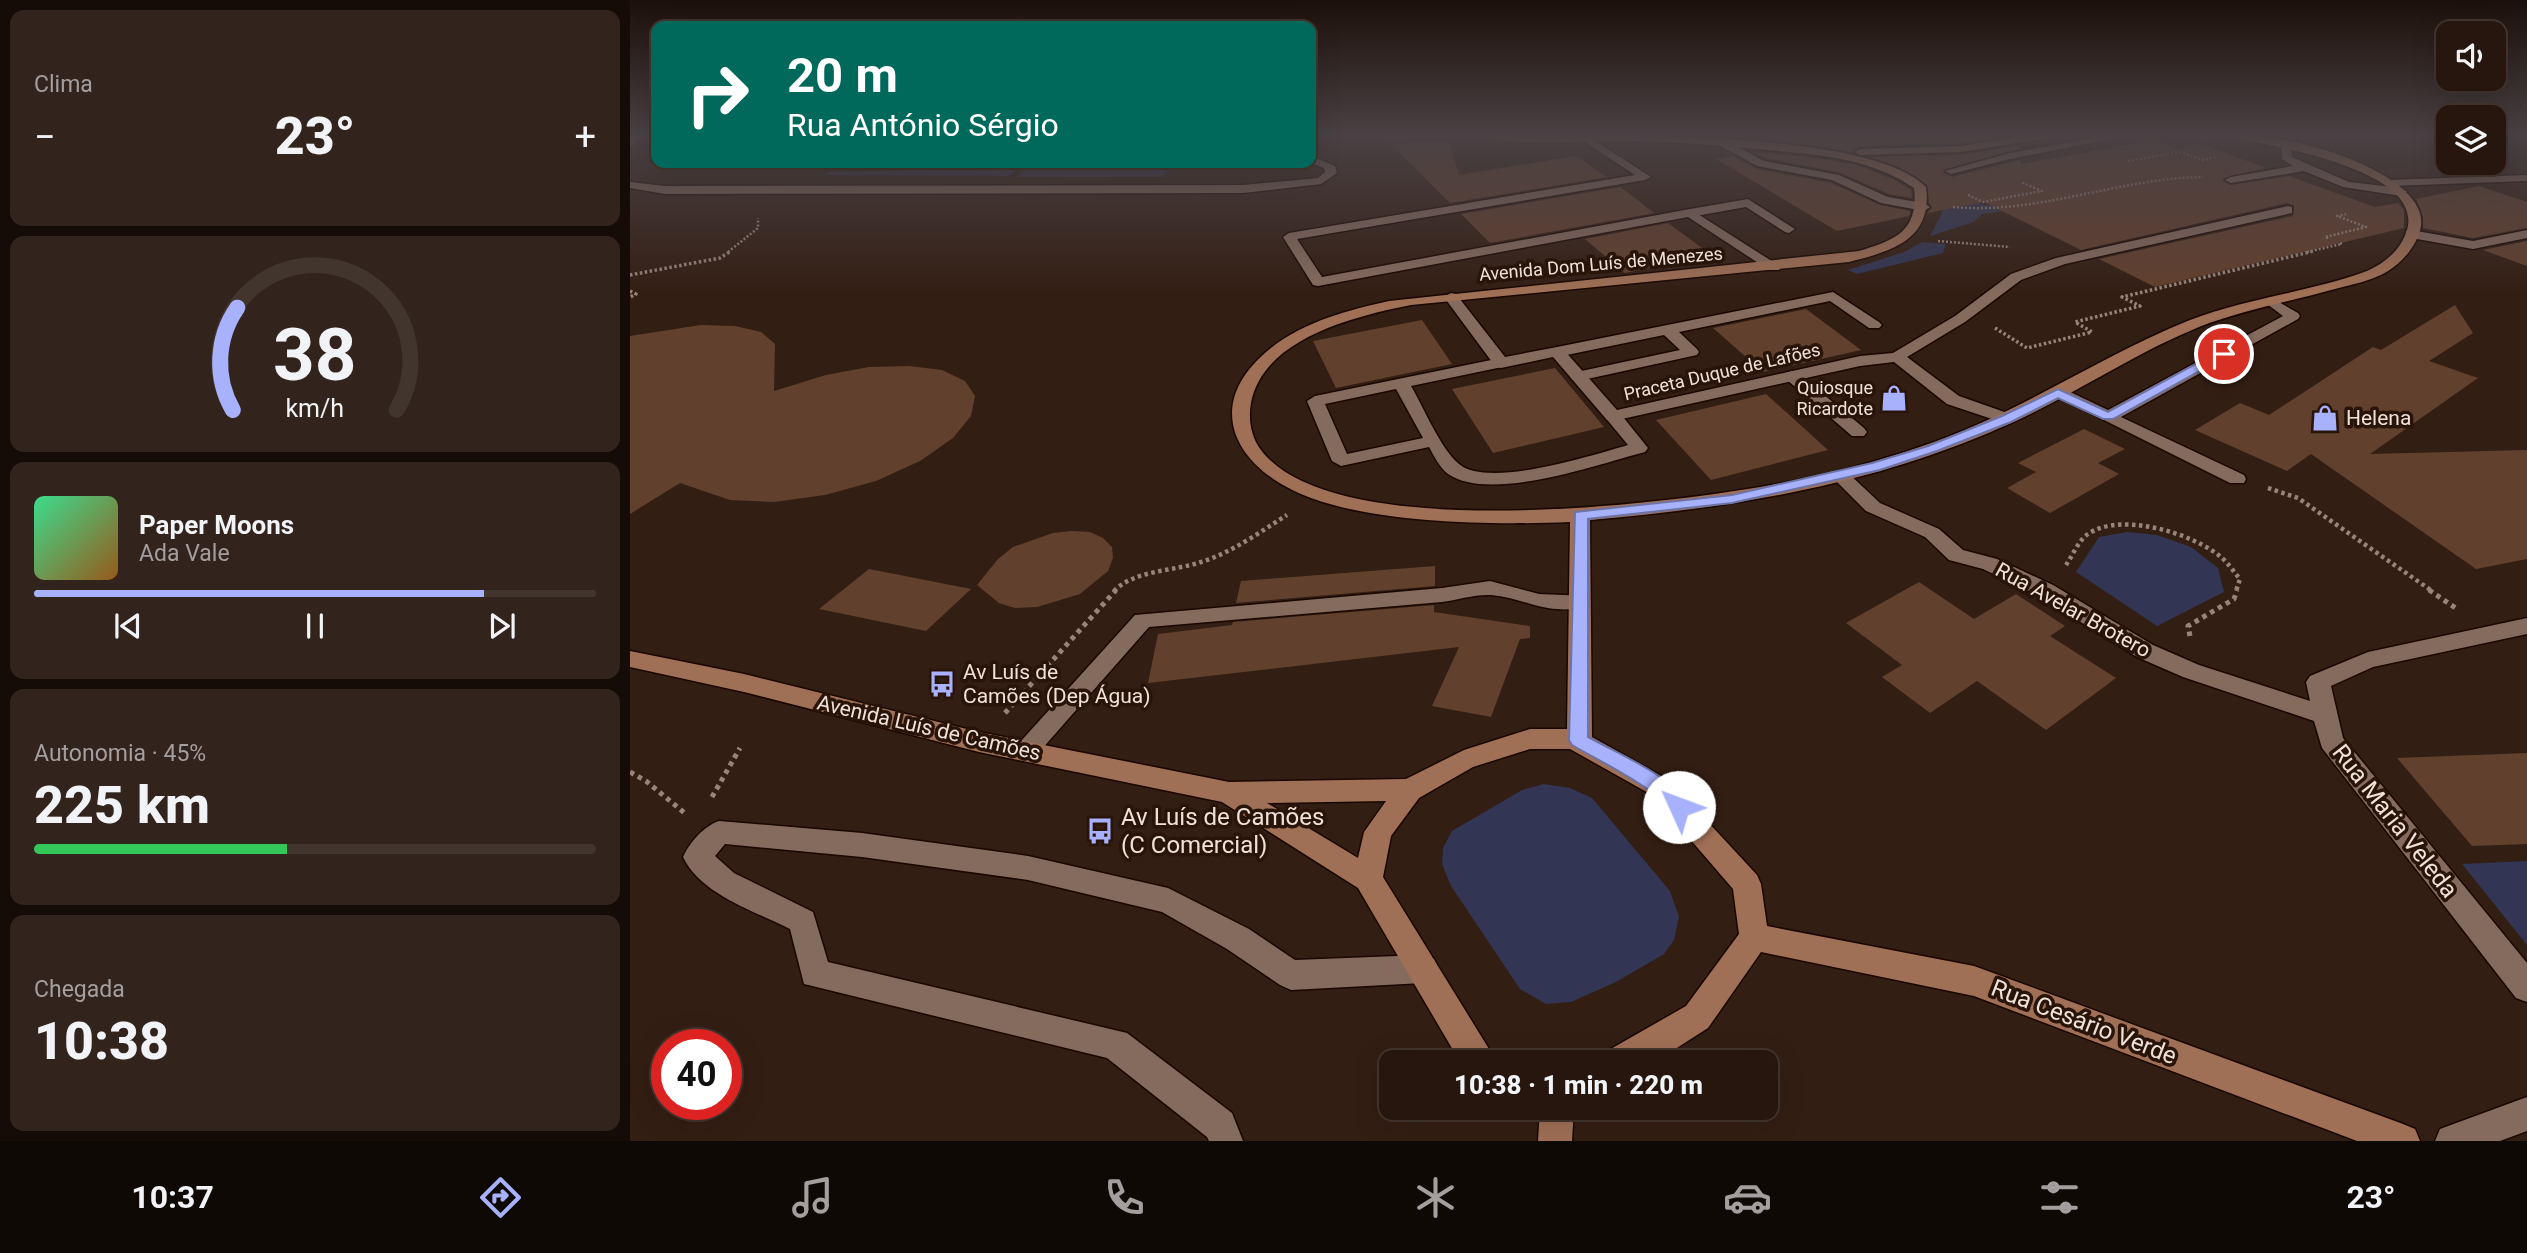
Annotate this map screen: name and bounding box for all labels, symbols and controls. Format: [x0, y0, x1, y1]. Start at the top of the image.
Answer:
map controls [2436, 21, 2506, 175]
button: sound [2436, 21, 2506, 91]
text: 20 m [787, 47, 898, 104]
icon: right [672, 49, 763, 140]
text: Clima [34, 71, 93, 98]
button: layers [2436, 105, 2506, 175]
text: 23° [275, 106, 355, 167]
text: Rua António Sérgio [787, 106, 1059, 144]
text: − [34, 115, 56, 159]
text: + [574, 115, 596, 159]
street label: Avenida Dom Luís de Menezes [1478, 242, 1724, 285]
text: 38 [273, 313, 357, 399]
pin [2194, 324, 2254, 384]
icon: arrive [2205, 335, 2243, 373]
street label: Praceta Duque de Lafões [1622, 339, 1822, 404]
place label: Quiosque Ricardote [1797, 377, 1873, 419]
shop icon: Quiosque Ricardote [1879, 383, 1909, 413]
text: km/h [286, 394, 344, 423]
shop icon: Helena [2310, 403, 2340, 433]
place label: Helena [2346, 406, 2411, 430]
text: Paper Moons [139, 510, 294, 540]
text: Ada Vale [139, 540, 230, 567]
street label: Rua Avelar Brotero [1991, 558, 2155, 662]
icon: previous [109, 607, 147, 645]
icon: pause [296, 607, 334, 645]
icon: next [483, 607, 521, 645]
place label: Av Luís de Camões (Dep Água) [963, 660, 1151, 708]
bus stop icon: Av Luís de Camões (Dep Água) [927, 669, 957, 699]
street label: Avenida Luís de Camões [815, 691, 1043, 765]
street label: Rua Maria Veleda [2327, 739, 2463, 903]
text: Autonomia · 45% [34, 740, 206, 767]
position arrow [1642, 770, 1716, 844]
text: 225 km [34, 775, 210, 836]
place label: Av Luís de Camões (C Comercial) [1121, 803, 1324, 859]
bus stop icon: Av Luís de Camões (C Comercial) [1085, 816, 1115, 846]
street label: Rua Cesário Verde [1987, 974, 2181, 1070]
text: Chegada [34, 976, 125, 1003]
text: 10:38 [34, 1011, 169, 1072]
speed limit sign: 40 [651, 1029, 742, 1120]
text: 10:38 · 1 min · 220 m [1454, 1070, 1703, 1100]
icon: directions [476, 1173, 525, 1222]
icon: music [788, 1173, 837, 1222]
icon: phone [1100, 1173, 1149, 1222]
icon: climate [1411, 1173, 1460, 1222]
icon: car [1723, 1173, 1772, 1222]
icon: filters [2035, 1173, 2084, 1222]
text: 10:37 [131, 1178, 214, 1216]
text: 23° [2346, 1178, 2396, 1216]

